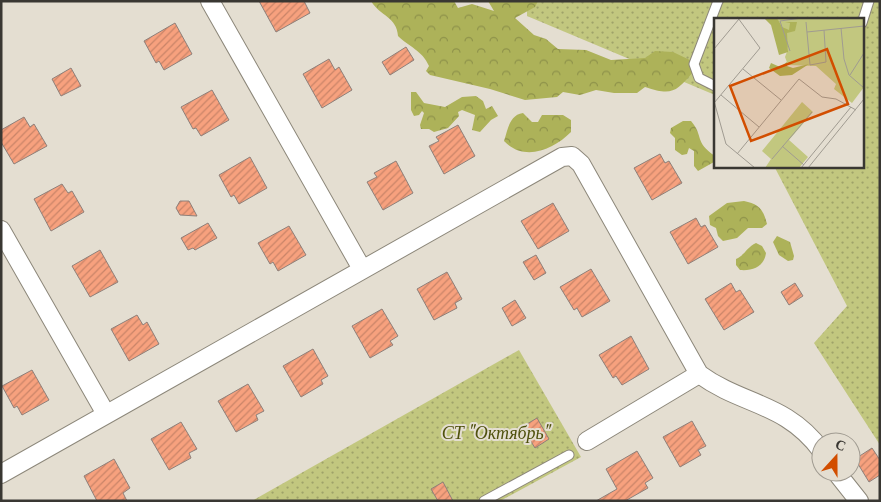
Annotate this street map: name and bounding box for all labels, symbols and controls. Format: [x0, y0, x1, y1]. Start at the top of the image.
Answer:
inset map [714, 18, 864, 168]
park label: СТ "Октябрь" [442, 422, 552, 444]
north arrow [811, 432, 861, 482]
text: С [833, 435, 849, 455]

